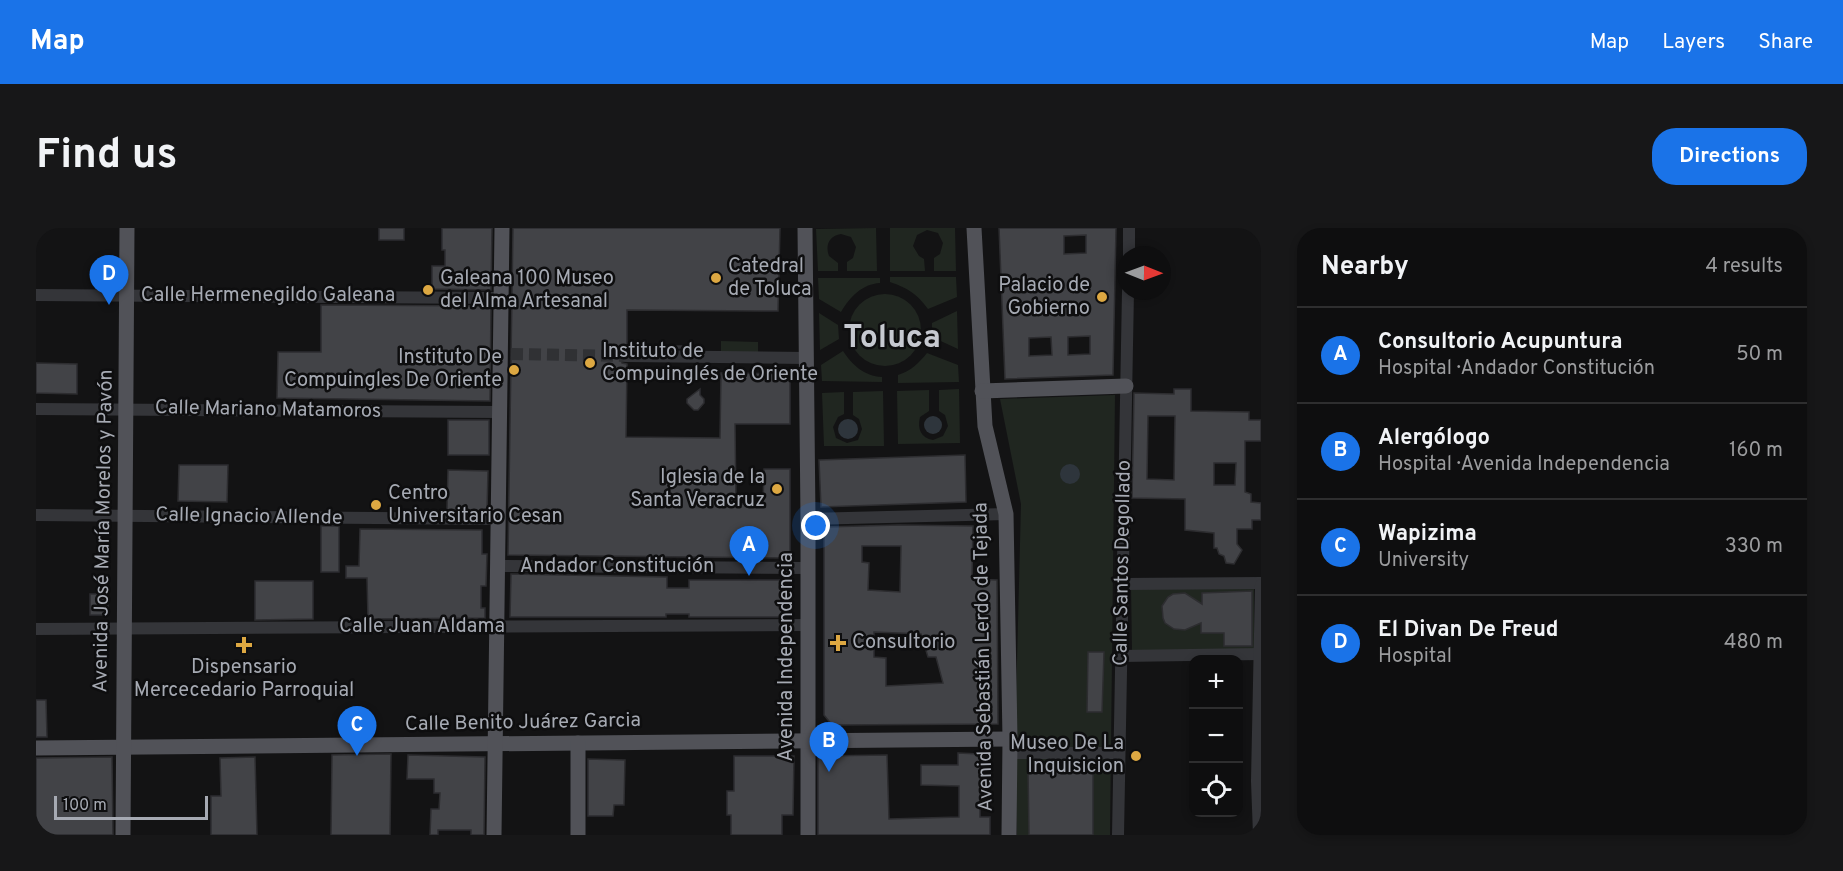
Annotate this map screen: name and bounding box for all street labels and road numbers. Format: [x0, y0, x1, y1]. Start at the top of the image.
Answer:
street label: Calle Hermenegildo Galeana [141, 283, 395, 309]
street label: Avenida José María Morelos y Pavón [88, 369, 120, 693]
street label: Calle Mariano Matamoros [155, 395, 381, 425]
street label: Calle Santos Degollado [1108, 460, 1138, 666]
street label: Calle Ignacio Allende [155, 502, 343, 532]
street label: Avenida Sebastián Lerdo de Tejada [968, 502, 1000, 812]
street label: Avenida Independencia [774, 552, 800, 762]
street label: Andador Constitución [520, 554, 714, 580]
street label: Calle Juan Aldama [339, 614, 505, 640]
street label: Calle Benito Juárez Garcia [405, 708, 641, 738]

